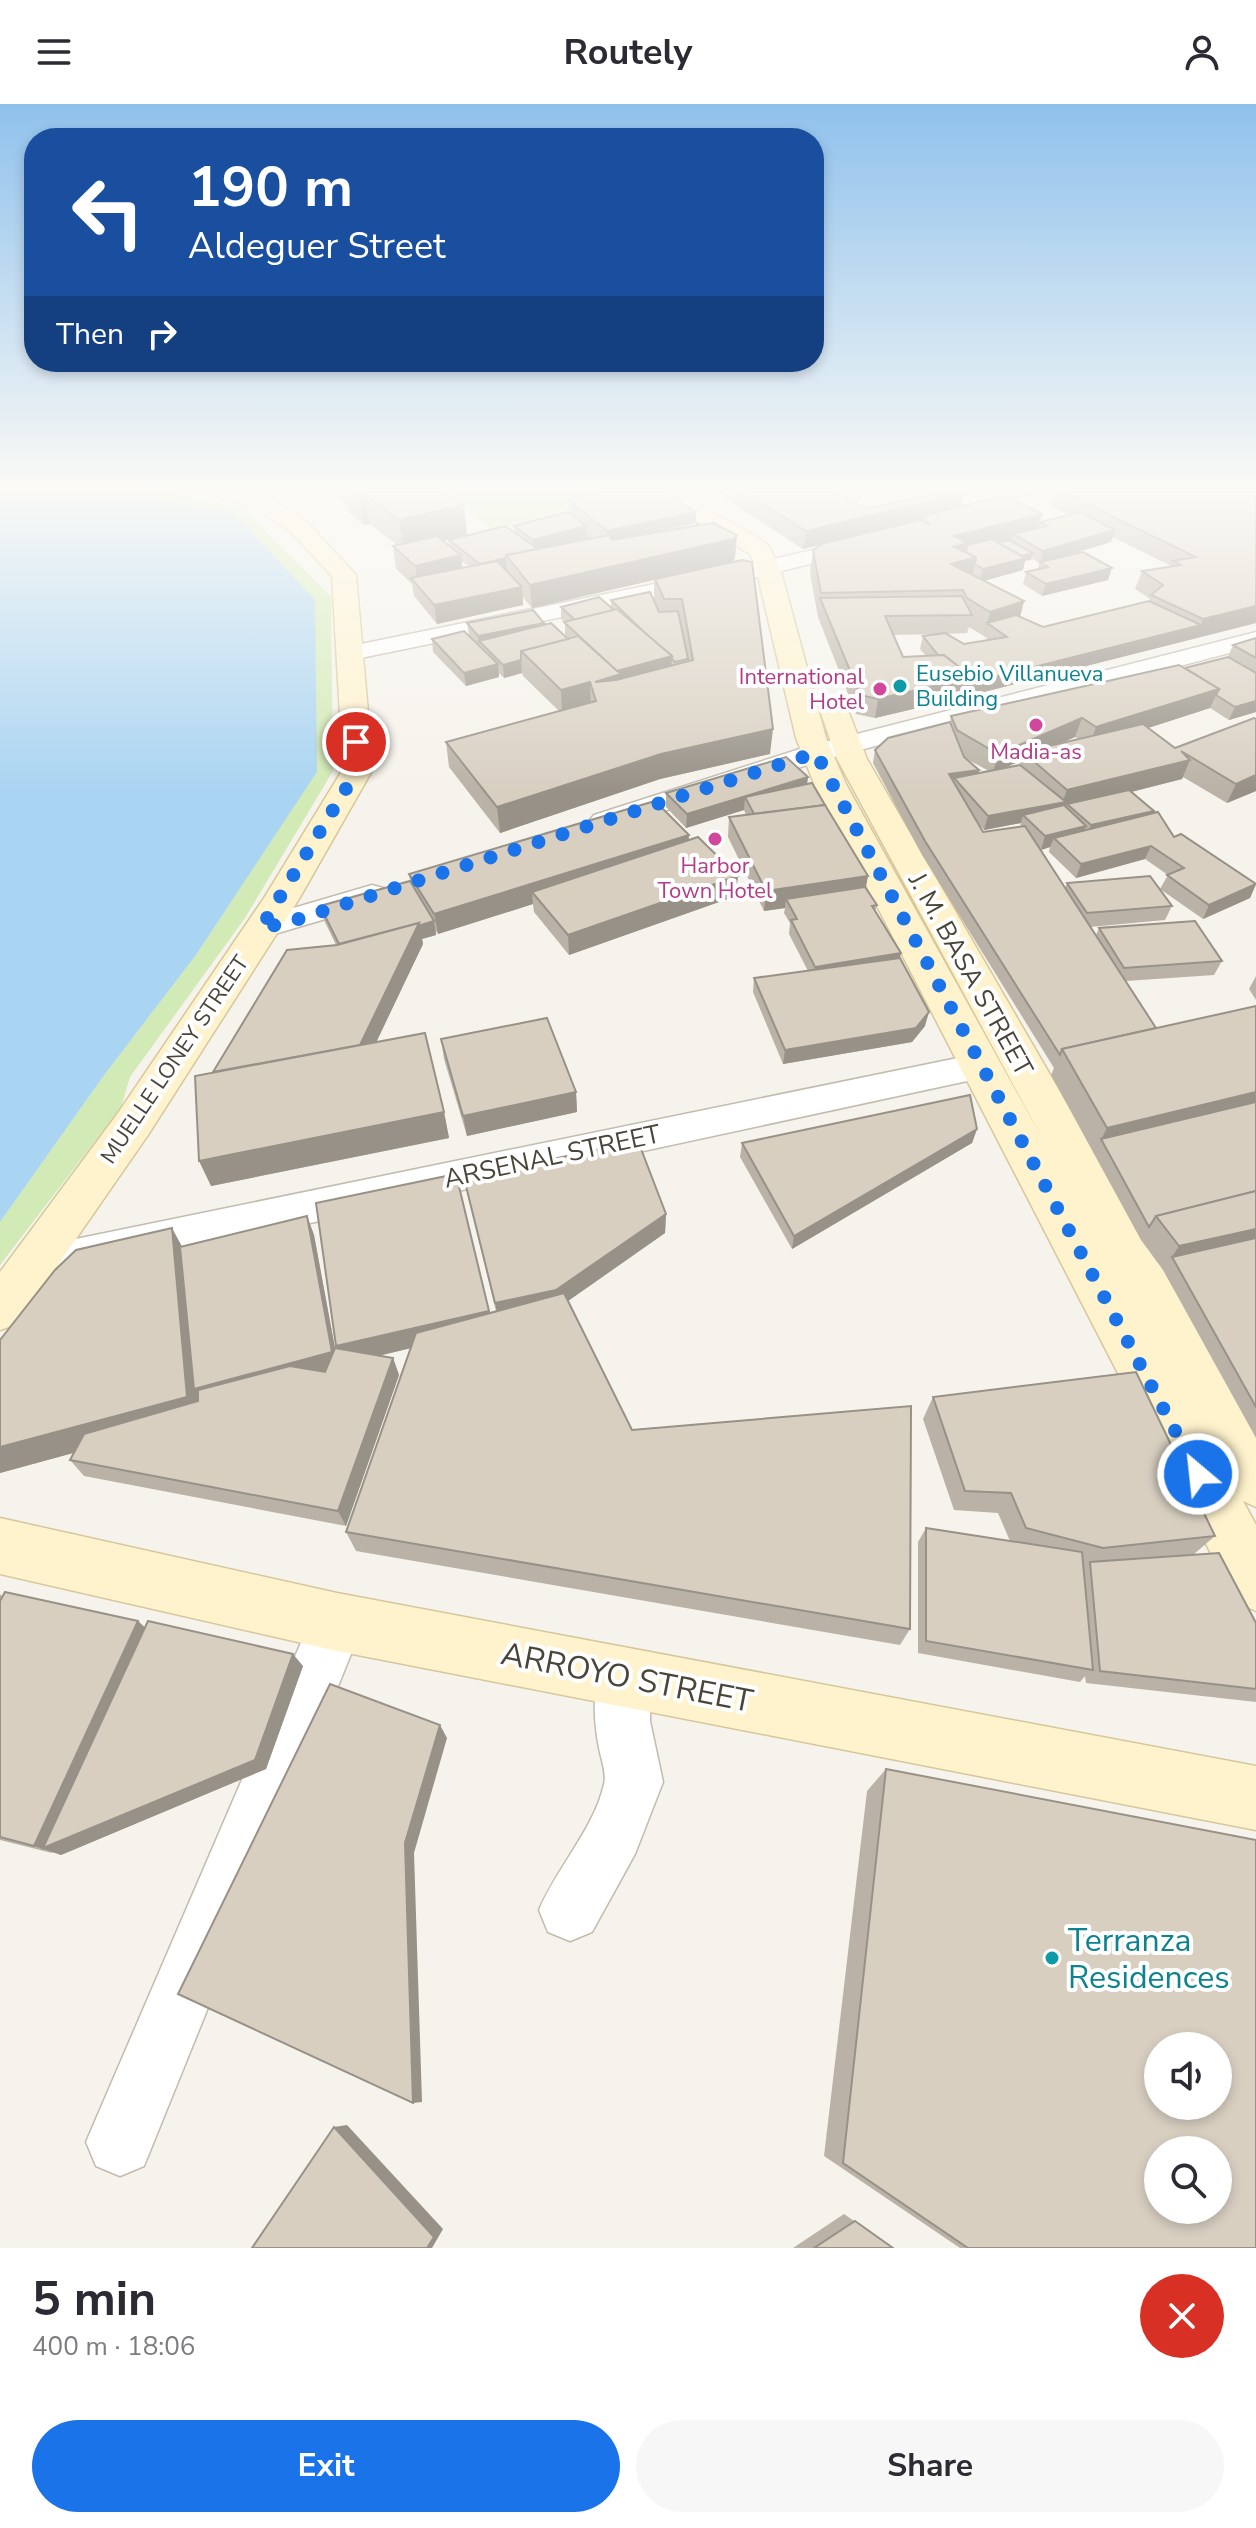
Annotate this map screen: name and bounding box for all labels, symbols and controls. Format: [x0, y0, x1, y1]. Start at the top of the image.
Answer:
text: Routely [564, 28, 692, 77]
icon: menu [32, 30, 76, 74]
icon: person [1180, 30, 1224, 74]
text: 190 m [188, 149, 353, 226]
icon: left [56, 160, 160, 264]
text: Aldeguer Street [188, 222, 446, 271]
icon: right [140, 312, 184, 356]
text: Then [56, 314, 124, 355]
place label: Eusebio Villanueva Building [916, 659, 1103, 714]
place label: International Hotel [739, 662, 864, 717]
marker: Eusebio Villanueva Building [891, 677, 909, 695]
marker: International Hotel [871, 680, 889, 698]
pin [322, 708, 390, 776]
marker: Madia-as [1027, 716, 1045, 734]
icon: arrive [334, 720, 378, 764]
place label: Madia-as [990, 737, 1082, 767]
marker: Harbor Town Hotel [706, 830, 724, 848]
place label: Harbor Town Hotel [658, 851, 773, 906]
street label: J. M. BASA STREET [900, 865, 1041, 1083]
street label: MUELLE LONEY STREET [94, 949, 256, 1170]
street label: ARSENAL STREET [440, 1116, 664, 1197]
position arrow [1156, 1432, 1240, 1516]
street label: ARROYO STREET [497, 1632, 757, 1723]
place label: Terranza Residences [1068, 1919, 1230, 1999]
marker: Terranza Residences [1043, 1949, 1061, 1967]
map controls [1144, 2032, 1232, 2224]
button: sound [1144, 2032, 1232, 2120]
button: search [1144, 2136, 1232, 2224]
text: 5 min [32, 2266, 156, 2332]
button: close [1140, 2274, 1224, 2358]
text: 400 m · 18:06 [32, 2329, 195, 2364]
button: Exit [32, 2420, 620, 2512]
button: Share [636, 2420, 1224, 2512]

